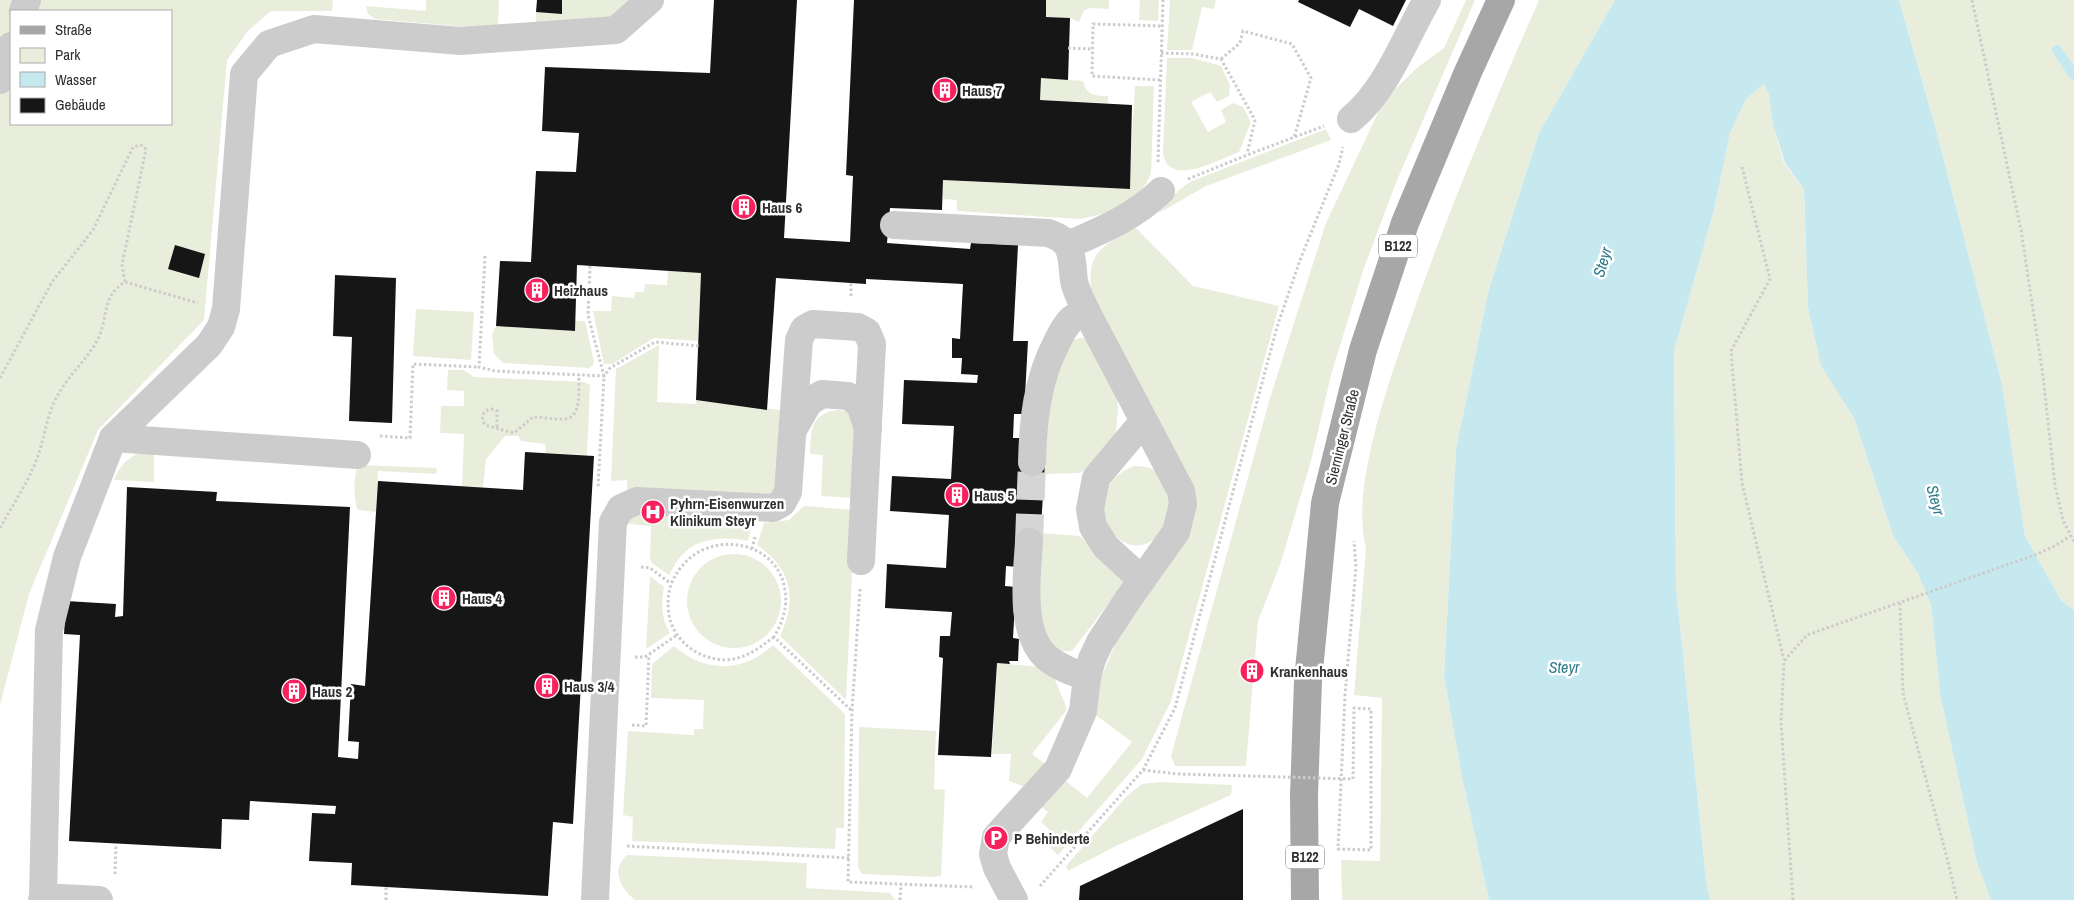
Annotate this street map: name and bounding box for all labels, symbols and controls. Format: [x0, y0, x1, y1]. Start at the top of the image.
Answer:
legend [10, 10, 172, 125]
text: Straße [55, 19, 92, 40]
text: Park [55, 44, 81, 65]
text: Wasser [55, 69, 96, 90]
building icon: Haus 7 [932, 77, 958, 103]
place label: Haus 7 [962, 80, 1002, 101]
text: Gebäude [55, 94, 106, 115]
building icon: Haus 6 [731, 194, 757, 220]
place label: Haus 6 [762, 197, 802, 218]
road number: B122 [1379, 235, 1417, 258]
water label: Steyr [1587, 244, 1617, 280]
building icon: Heizhaus [524, 277, 550, 303]
place label: Heizhaus [554, 280, 608, 301]
street label: Sierninger Straße [1320, 387, 1364, 487]
building icon: Haus 5 [944, 482, 970, 508]
water label: Steyr [1921, 482, 1951, 518]
place label: Haus 5 [974, 485, 1014, 506]
place label: Pyhrn-Eisenwurzen Klinikum Steyr [670, 493, 784, 531]
hospital icon: Pyhrn-Eisenwurzen Klinikum Steyr [640, 499, 666, 525]
building icon: Haus 4 [431, 585, 457, 611]
place label: Haus 4 [462, 588, 502, 609]
water label: Steyr [1549, 656, 1580, 678]
building icon: Krankenhaus [1239, 658, 1265, 684]
place label: Krankenhaus [1270, 661, 1348, 682]
building icon: Haus 3/4 [534, 673, 560, 699]
place label: Haus 3/4 [564, 676, 615, 697]
building icon: Haus 2 [281, 678, 307, 704]
place label: Haus 2 [312, 681, 352, 702]
parking icon: P Behinderte [983, 825, 1009, 851]
place label: P Behinderte [1014, 828, 1090, 849]
road number: B122 [1286, 846, 1324, 869]

